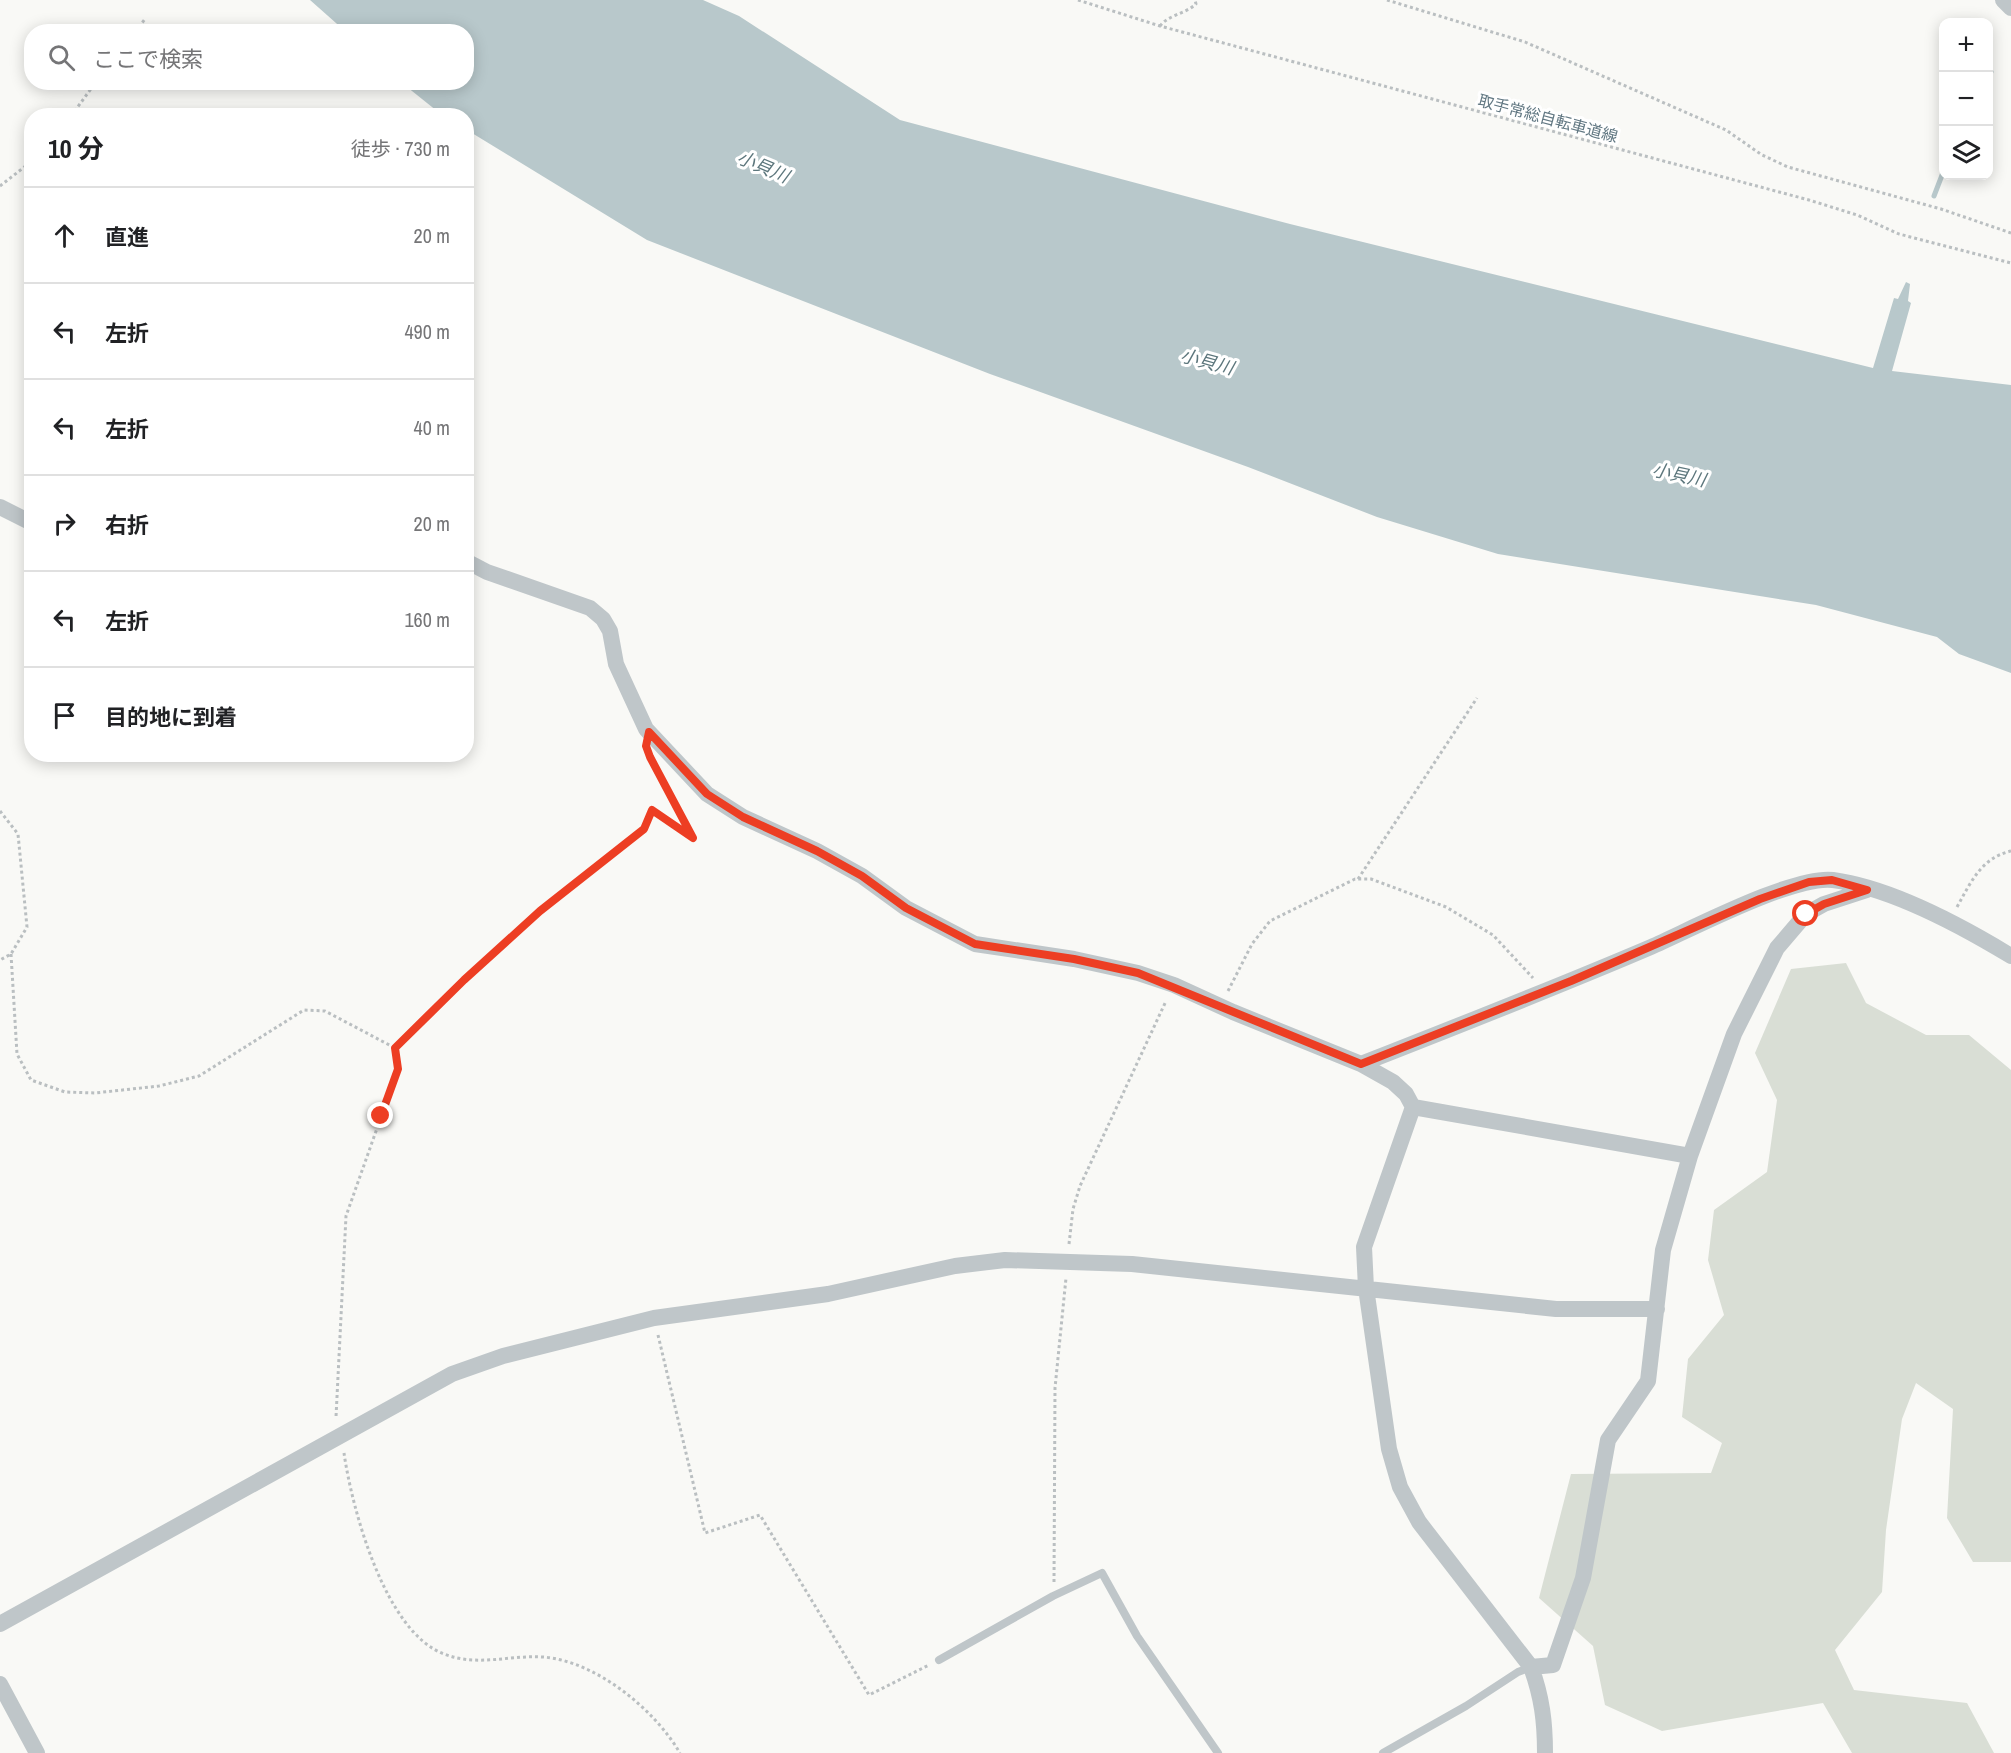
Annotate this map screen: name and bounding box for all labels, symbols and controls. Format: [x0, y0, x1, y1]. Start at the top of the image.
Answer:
map controls [1939, 18, 1993, 180]
button: + [1939, 18, 1993, 72]
search box [24, 24, 474, 90]
icon: search [45, 41, 78, 74]
text: ここで検索 [93, 44, 203, 74]
button: − [1939, 72, 1993, 126]
street label: 取手常総自転車道線 [1476, 89, 1620, 147]
button: layers [1939, 126, 1993, 180]
text: 10 分 [48, 131, 104, 166]
text: 徒歩 · 730 m [351, 135, 450, 162]
water label: 小貝川 [733, 144, 795, 189]
icon: ahead [48, 219, 81, 252]
text: 直進 [105, 222, 149, 252]
text: 20 m [414, 222, 450, 249]
icon: left [48, 315, 81, 348]
text: 左折 [105, 318, 149, 348]
text: 490 m [404, 318, 450, 345]
water label: 小貝川 [1178, 342, 1238, 381]
icon: left [48, 411, 81, 444]
text: 左折 [105, 414, 149, 444]
text: 40 m [414, 414, 450, 441]
water label: 小貝川 [1650, 457, 1710, 493]
icon: right [48, 507, 81, 540]
text: 右折 [105, 510, 149, 540]
text: 20 m [414, 510, 450, 537]
icon: left [48, 603, 81, 636]
text: 左折 [105, 606, 149, 636]
text: 160 m [404, 606, 450, 633]
icon: arrive [48, 699, 81, 732]
text: 目的地に到着 [105, 702, 237, 732]
route start [1792, 900, 1818, 926]
route end [367, 1102, 393, 1128]

